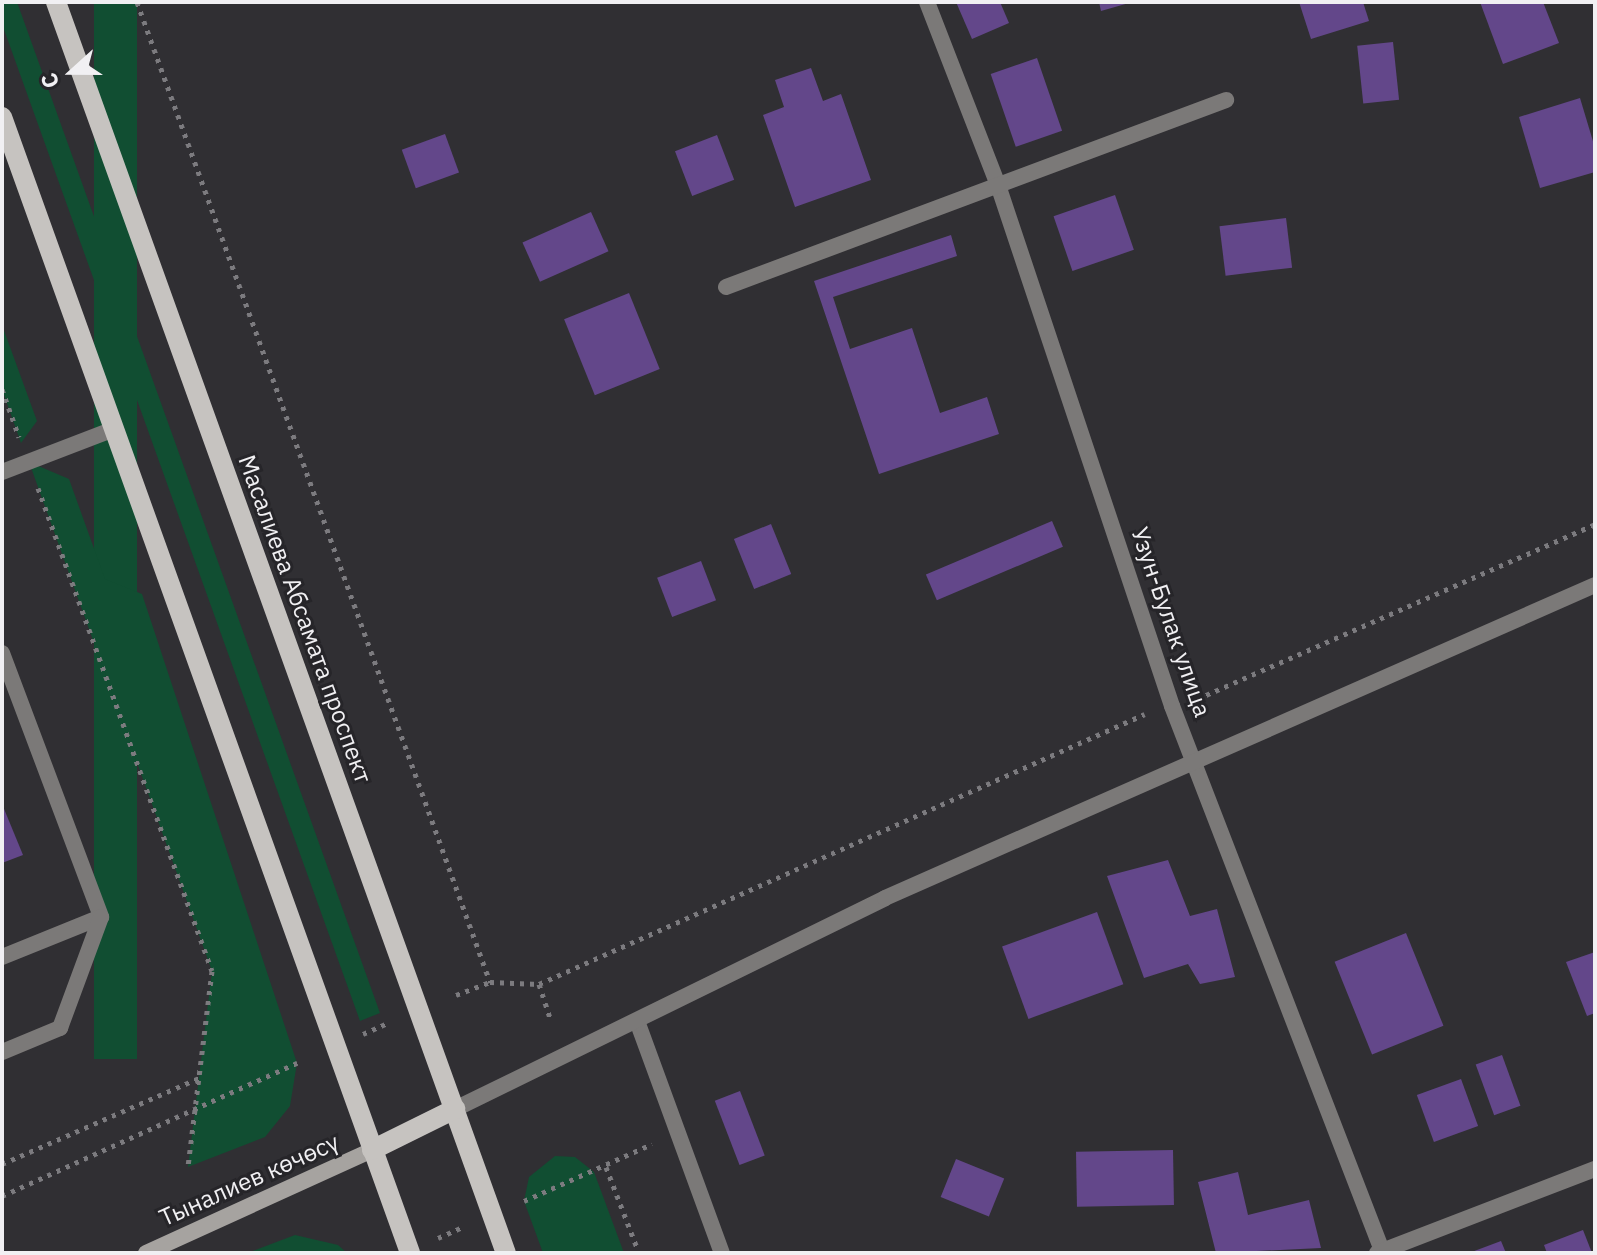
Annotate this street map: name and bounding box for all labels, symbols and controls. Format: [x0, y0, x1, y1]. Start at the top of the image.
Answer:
north arrow [32, 32, 112, 112]
text: С [33, 69, 65, 93]
street label: Масалиева Абсамата проспект [232, 451, 378, 787]
street label: Узун-Булак улица [1125, 523, 1217, 721]
street label: Тыналиев көчөсү [155, 1127, 343, 1233]

